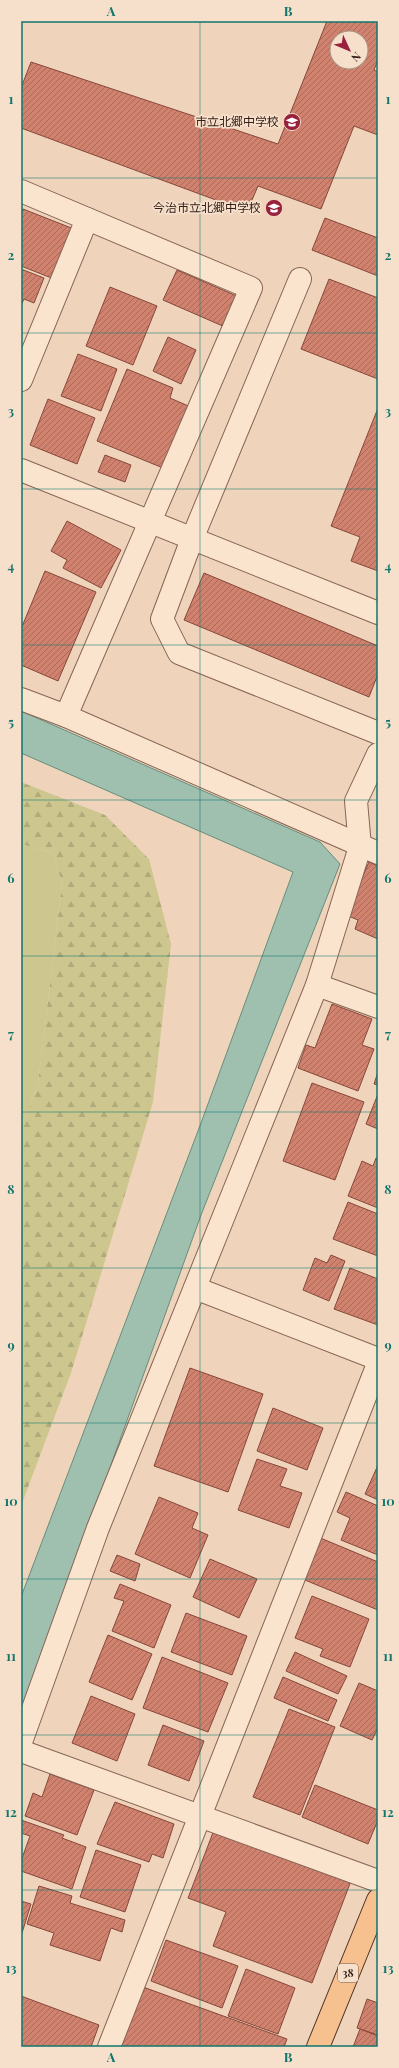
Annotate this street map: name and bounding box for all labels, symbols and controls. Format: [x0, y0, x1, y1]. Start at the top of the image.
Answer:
text: A [106, 2, 116, 19]
text: B [284, 2, 293, 19]
north arrow [329, 30, 369, 70]
text: N [348, 49, 365, 65]
text: 1 [9, 90, 14, 107]
text: 1 [386, 90, 391, 107]
school or university icon: 市立北郷中学校 [282, 112, 302, 132]
place label: 市立北郷中学校 [195, 113, 279, 129]
school or university icon: 今治市立北郷中学校 [264, 198, 284, 218]
place label: 今治市立北郷中学校 [153, 199, 261, 215]
text: 2 [8, 246, 15, 263]
text: 2 [385, 246, 392, 263]
text: 3 [8, 402, 14, 419]
text: 3 [385, 402, 391, 419]
text: 4 [8, 557, 15, 574]
text: 4 [385, 557, 392, 574]
text: 5 [8, 713, 14, 730]
text: 5 [385, 713, 391, 730]
text: 6 [7, 869, 15, 886]
text: 6 [384, 869, 392, 886]
text: 7 [8, 1025, 14, 1042]
text: 7 [385, 1025, 391, 1042]
text: 8 [7, 1180, 15, 1197]
text: 8 [384, 1180, 392, 1197]
text: 9 [7, 1336, 15, 1353]
text: 9 [384, 1336, 392, 1353]
text: 10 [4, 1492, 18, 1509]
text: 10 [381, 1492, 395, 1509]
text: 11 [6, 1647, 16, 1664]
text: 11 [383, 1647, 393, 1664]
text: 12 [5, 1803, 17, 1820]
text: 12 [382, 1803, 394, 1820]
text: 13 [5, 1959, 17, 1976]
text: 13 [382, 1959, 394, 1976]
road number: 38 [338, 1964, 358, 1982]
text: A [106, 2048, 116, 2065]
text: B [284, 2048, 293, 2065]

